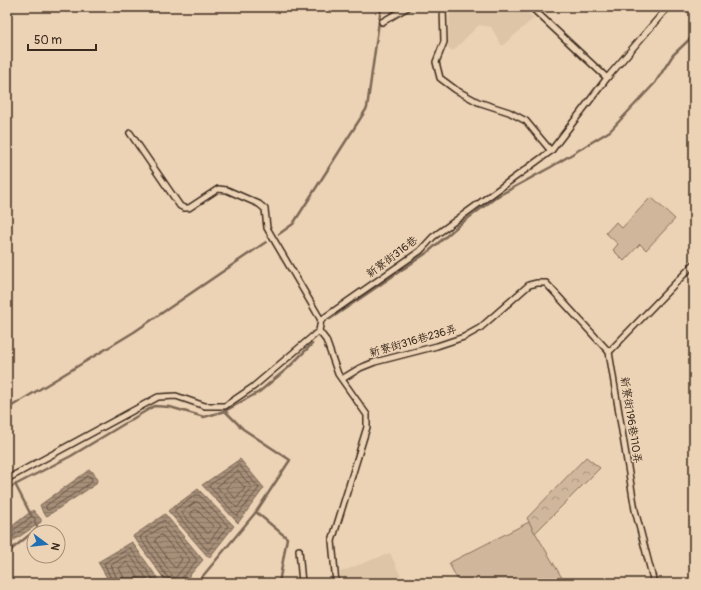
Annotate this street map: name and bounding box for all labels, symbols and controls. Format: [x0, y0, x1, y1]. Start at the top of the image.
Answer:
scale bar [28, 26, 96, 52]
text: 50 m [34, 33, 62, 48]
street label: 新寮街316巷 [364, 234, 420, 280]
street label: 新寮街316巷236弄 [368, 322, 458, 360]
street label: 新寮街196巷110弄 [618, 376, 644, 464]
north arrow [26, 524, 66, 564]
text: N [48, 541, 62, 552]

